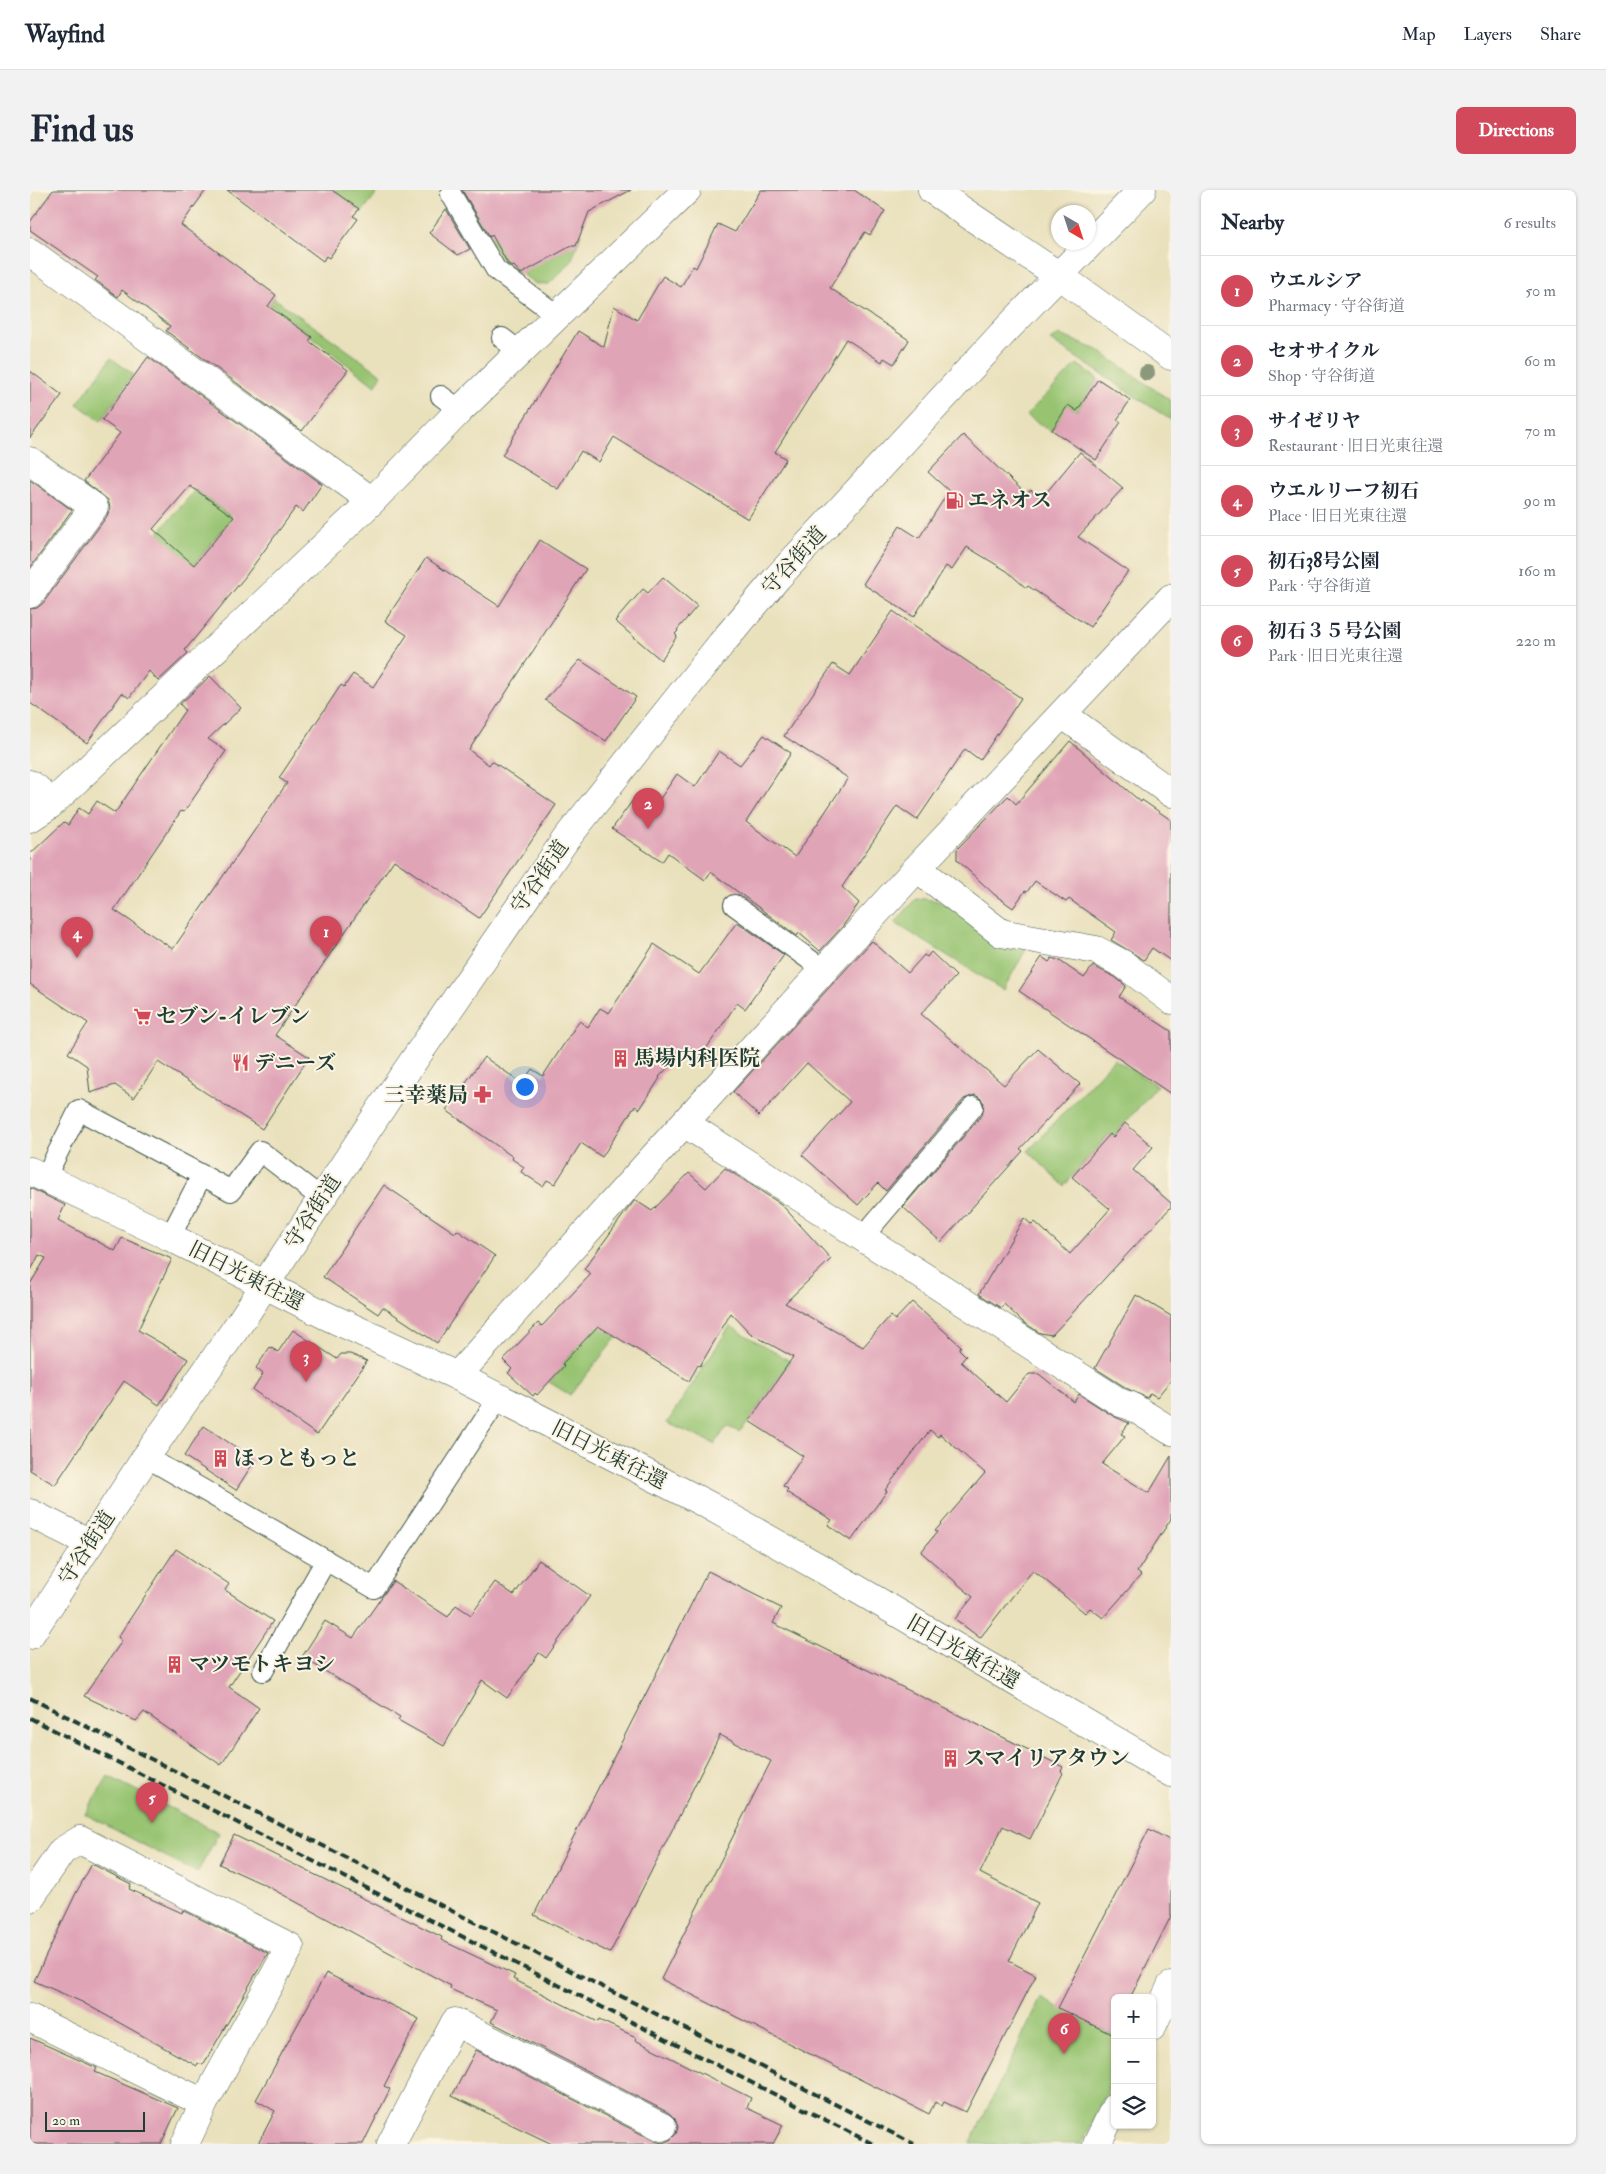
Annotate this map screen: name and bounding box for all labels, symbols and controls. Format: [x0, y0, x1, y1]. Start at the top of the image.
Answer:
text: Wayfind [25, 19, 105, 50]
text: Map [1402, 23, 1436, 46]
text: Layers [1464, 23, 1512, 46]
text: Share [1540, 23, 1581, 46]
button: Directions [1456, 107, 1576, 154]
text: Find us [30, 108, 134, 152]
north arrow [1051, 205, 1096, 250]
text: Nearby [1221, 209, 1284, 236]
text: 6 results [1504, 213, 1556, 233]
text: ウエルシア [1268, 269, 1363, 293]
text: 1 [1234, 281, 1240, 301]
text: 50 m [1525, 281, 1556, 301]
text: Pharmacy · 守谷街道 [1268, 296, 1405, 316]
text: セオサイクル [1268, 339, 1380, 363]
text: 2 [1233, 351, 1241, 371]
text: 60 m [1524, 351, 1556, 371]
text: Shop · 守谷街道 [1268, 366, 1375, 386]
text: サイゼリヤ [1268, 409, 1361, 433]
text: 3 [1234, 421, 1240, 441]
text: 70 m [1525, 421, 1556, 441]
text: Restaurant · 旧日光東往還 [1268, 436, 1443, 456]
text: ウエルリーフ初石 [1268, 479, 1419, 503]
place label: エネオス [968, 487, 1052, 514]
fuel station icon: エネオス [944, 490, 964, 510]
text: 4 [1233, 491, 1241, 511]
text: 90 m [1524, 491, 1556, 511]
text: Place · 旧日光東往還 [1268, 506, 1407, 526]
street label: 守谷街道 [756, 521, 832, 601]
text: 初石38号公園 [1268, 549, 1379, 573]
text: 5 [1233, 561, 1241, 581]
text: 160 m [1518, 561, 1556, 581]
text: Park · 守谷街道 [1268, 576, 1371, 596]
text: 初石３５号公園 [1268, 619, 1401, 643]
text: 6 [1233, 631, 1241, 651]
text: 220 m [1516, 631, 1556, 651]
text: Park · 旧日光東往還 [1268, 646, 1403, 666]
pin: 2 [632, 788, 664, 829]
street label: 守谷街道 [505, 835, 575, 919]
pin: 1 [310, 916, 342, 957]
pin: 4 [61, 917, 93, 958]
place label: セブン-イレブン [156, 1003, 310, 1030]
supermarket icon: セブン-イレブン [132, 1006, 152, 1026]
place label: 馬場内科医院 [634, 1045, 760, 1072]
building icon: 馬場内科医院 [610, 1048, 630, 1068]
place label: デニーズ [254, 1050, 336, 1077]
restaurant icon: デニーズ [230, 1053, 250, 1073]
your location [512, 1074, 538, 1100]
place label: 三幸薬局 [384, 1082, 468, 1109]
pharmacy icon: 三幸薬局 [472, 1085, 492, 1105]
street label: 守谷街道 [279, 1169, 347, 1255]
street label: 旧日光東往還 [184, 1235, 308, 1317]
pin: 3 [290, 1341, 322, 1382]
street label: 旧日光東往還 [547, 1414, 671, 1496]
place label: ほっともっと [234, 1445, 360, 1472]
building icon: ほっともっと [210, 1448, 230, 1468]
street label: 守谷街道 [53, 1505, 121, 1591]
street label: 旧日光東往還 [902, 1609, 1024, 1695]
place label: マツモトキヨシ [189, 1651, 335, 1678]
building icon: マツモトキヨシ [165, 1654, 185, 1674]
place label: スマイリアタウン [964, 1745, 1130, 1772]
building icon: スマイリアタウン [940, 1748, 960, 1768]
pin: 5 [136, 1782, 168, 1823]
map controls [1111, 1994, 1156, 2129]
button: + [1111, 1994, 1156, 2039]
pin: 6 [1048, 2013, 1080, 2054]
button: − [1111, 2039, 1156, 2084]
button: layers [1111, 2084, 1156, 2129]
scale bar [45, 2109, 145, 2132]
text: 20 m [52, 2112, 80, 2129]

